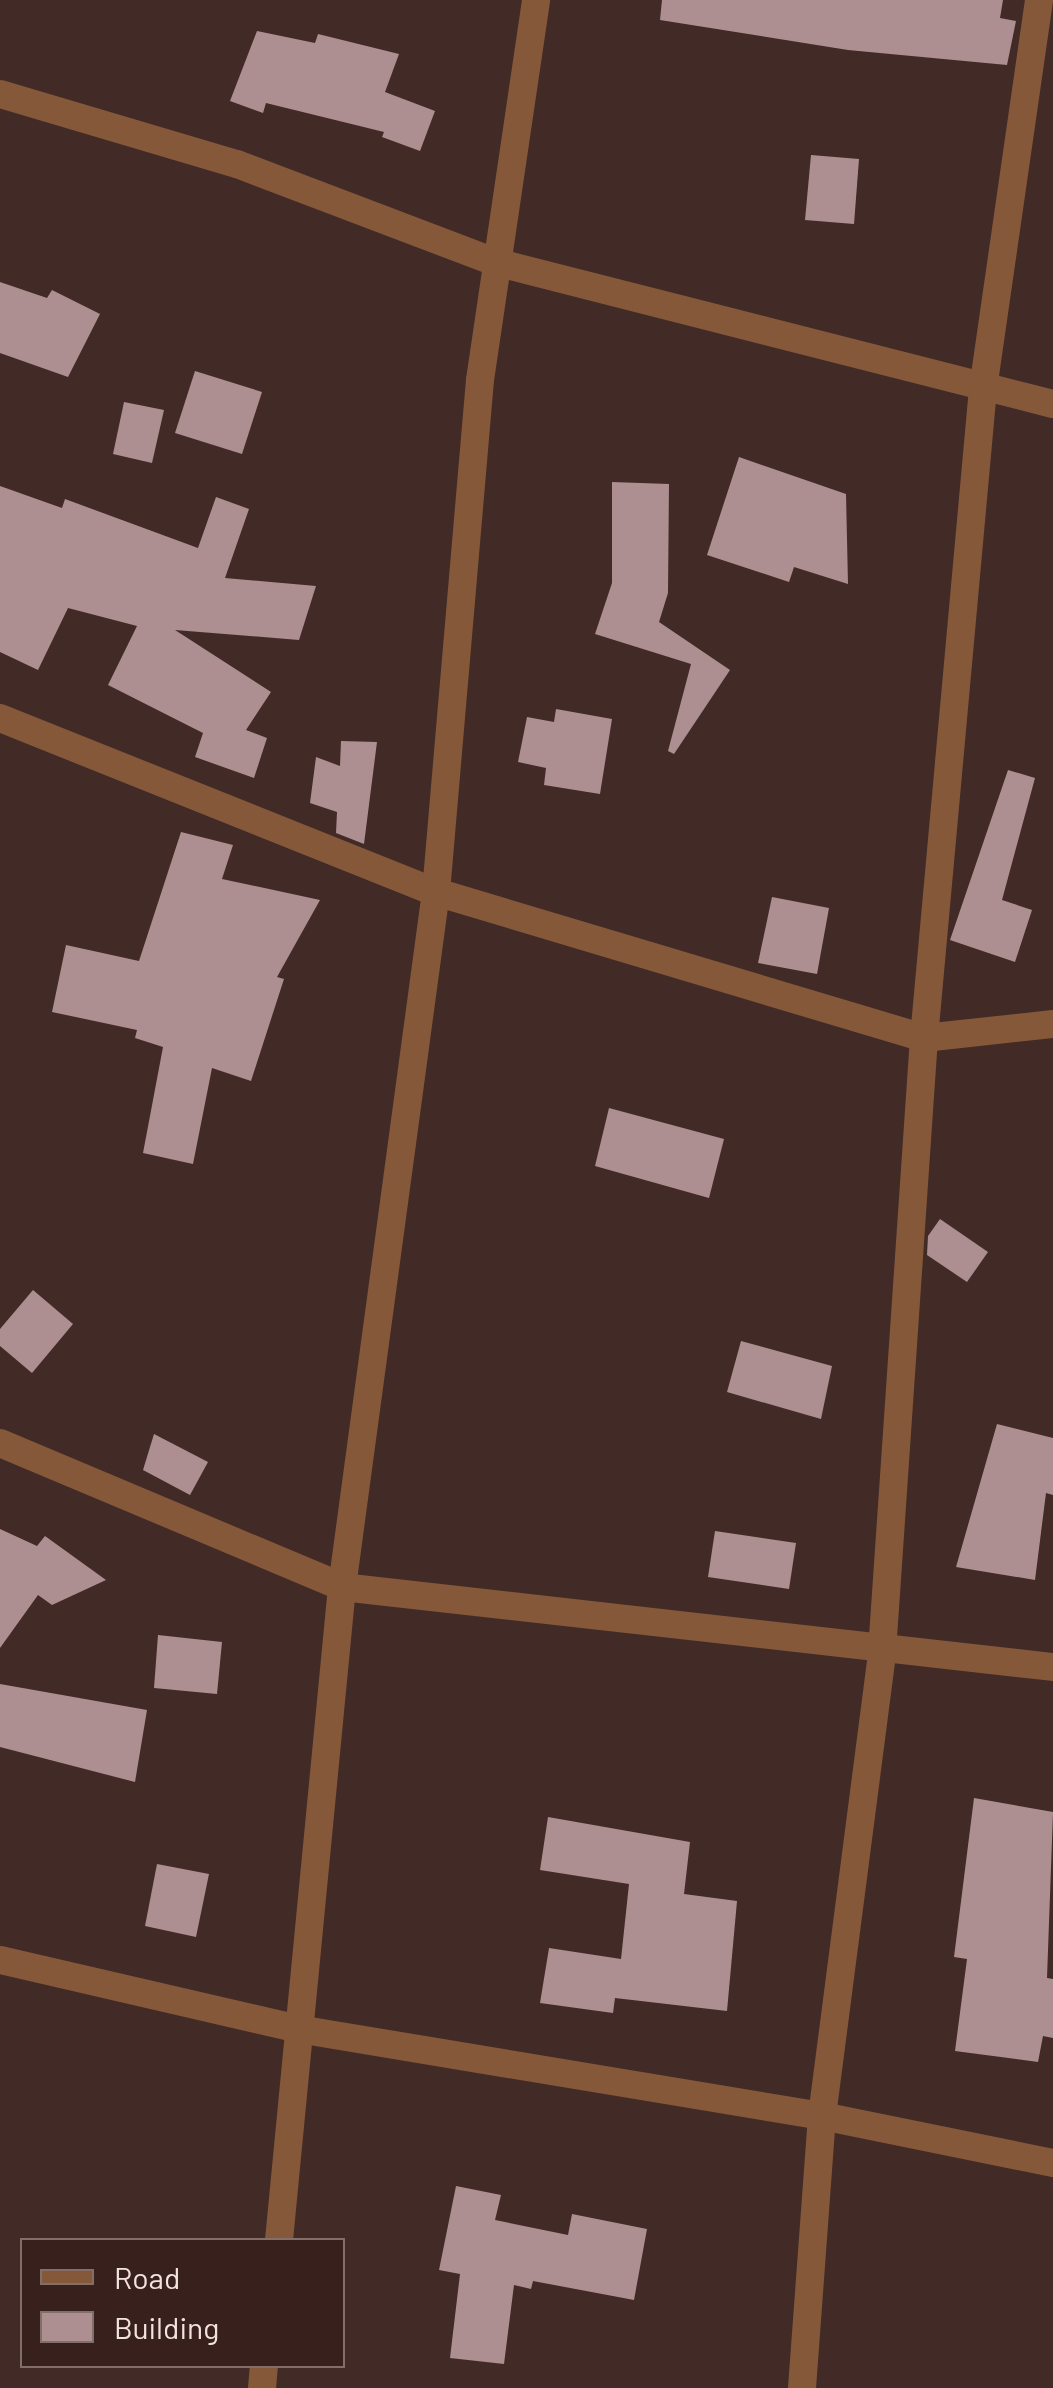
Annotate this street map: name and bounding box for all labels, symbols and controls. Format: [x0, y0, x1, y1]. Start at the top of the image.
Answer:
legend [20, 2238, 345, 2368]
text: Road [114, 2259, 180, 2295]
text: Building [114, 2309, 219, 2345]

